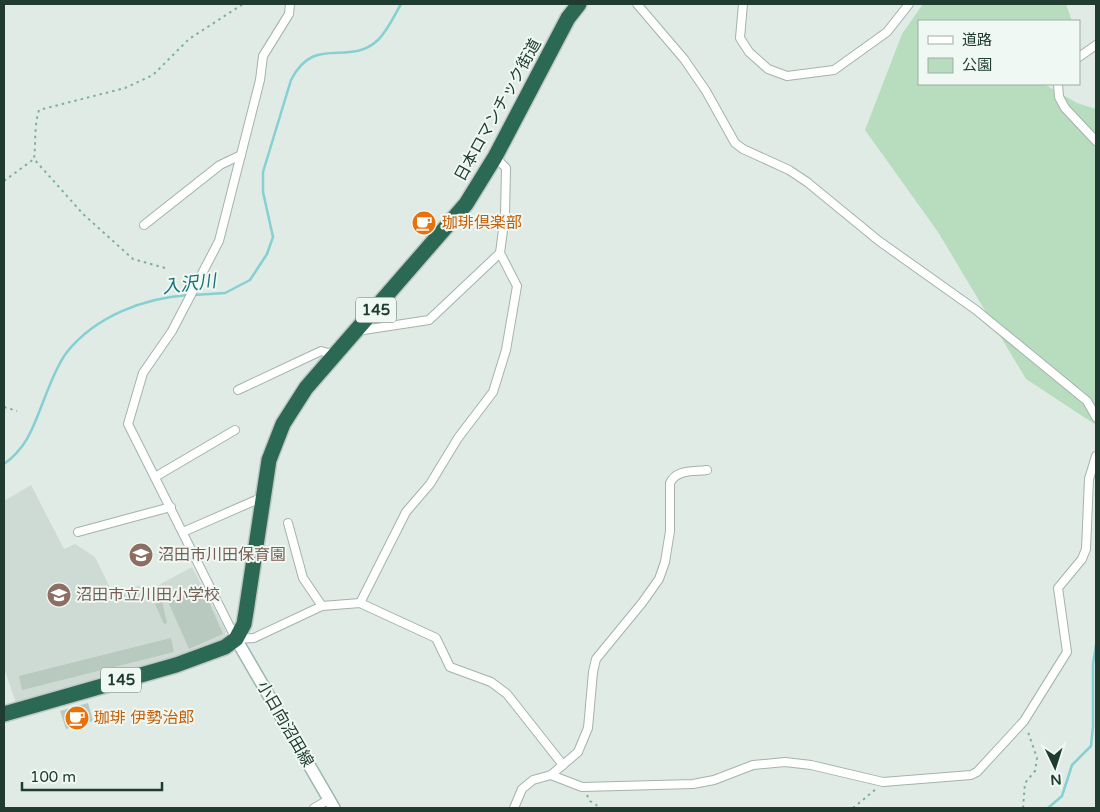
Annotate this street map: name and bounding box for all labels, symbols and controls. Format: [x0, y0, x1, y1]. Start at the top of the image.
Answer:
legend [918, 20, 1080, 85]
text: 道路 [962, 31, 992, 49]
street label: 日本ロマンチック街道 [450, 35, 546, 185]
text: 公園 [962, 56, 992, 74]
cafe icon: 珈琲倶楽部 [411, 210, 437, 236]
place label: 珈琲倶楽部 [442, 213, 522, 233]
water label: 入沢川 [161, 270, 219, 298]
road number: 145 [356, 298, 396, 322]
school or university icon: 沼田市川田保育園 [128, 542, 154, 568]
place label: 沼田市川田保育園 [158, 545, 286, 565]
school or university icon: 沼田市立川田小学校 [46, 582, 72, 608]
place label: 沼田市立川田小学校 [76, 585, 220, 605]
road number: 145 [101, 668, 141, 692]
street label: 小日向沼田線 [252, 677, 318, 771]
cafe icon: 珈琲 伊勢治郎 [64, 705, 90, 731]
place label: 珈琲 伊勢治郎 [94, 708, 194, 728]
north arrow [1030, 742, 1080, 792]
scale bar [22, 760, 162, 792]
text: 100 m [30, 768, 76, 786]
text: N [1050, 771, 1062, 788]

